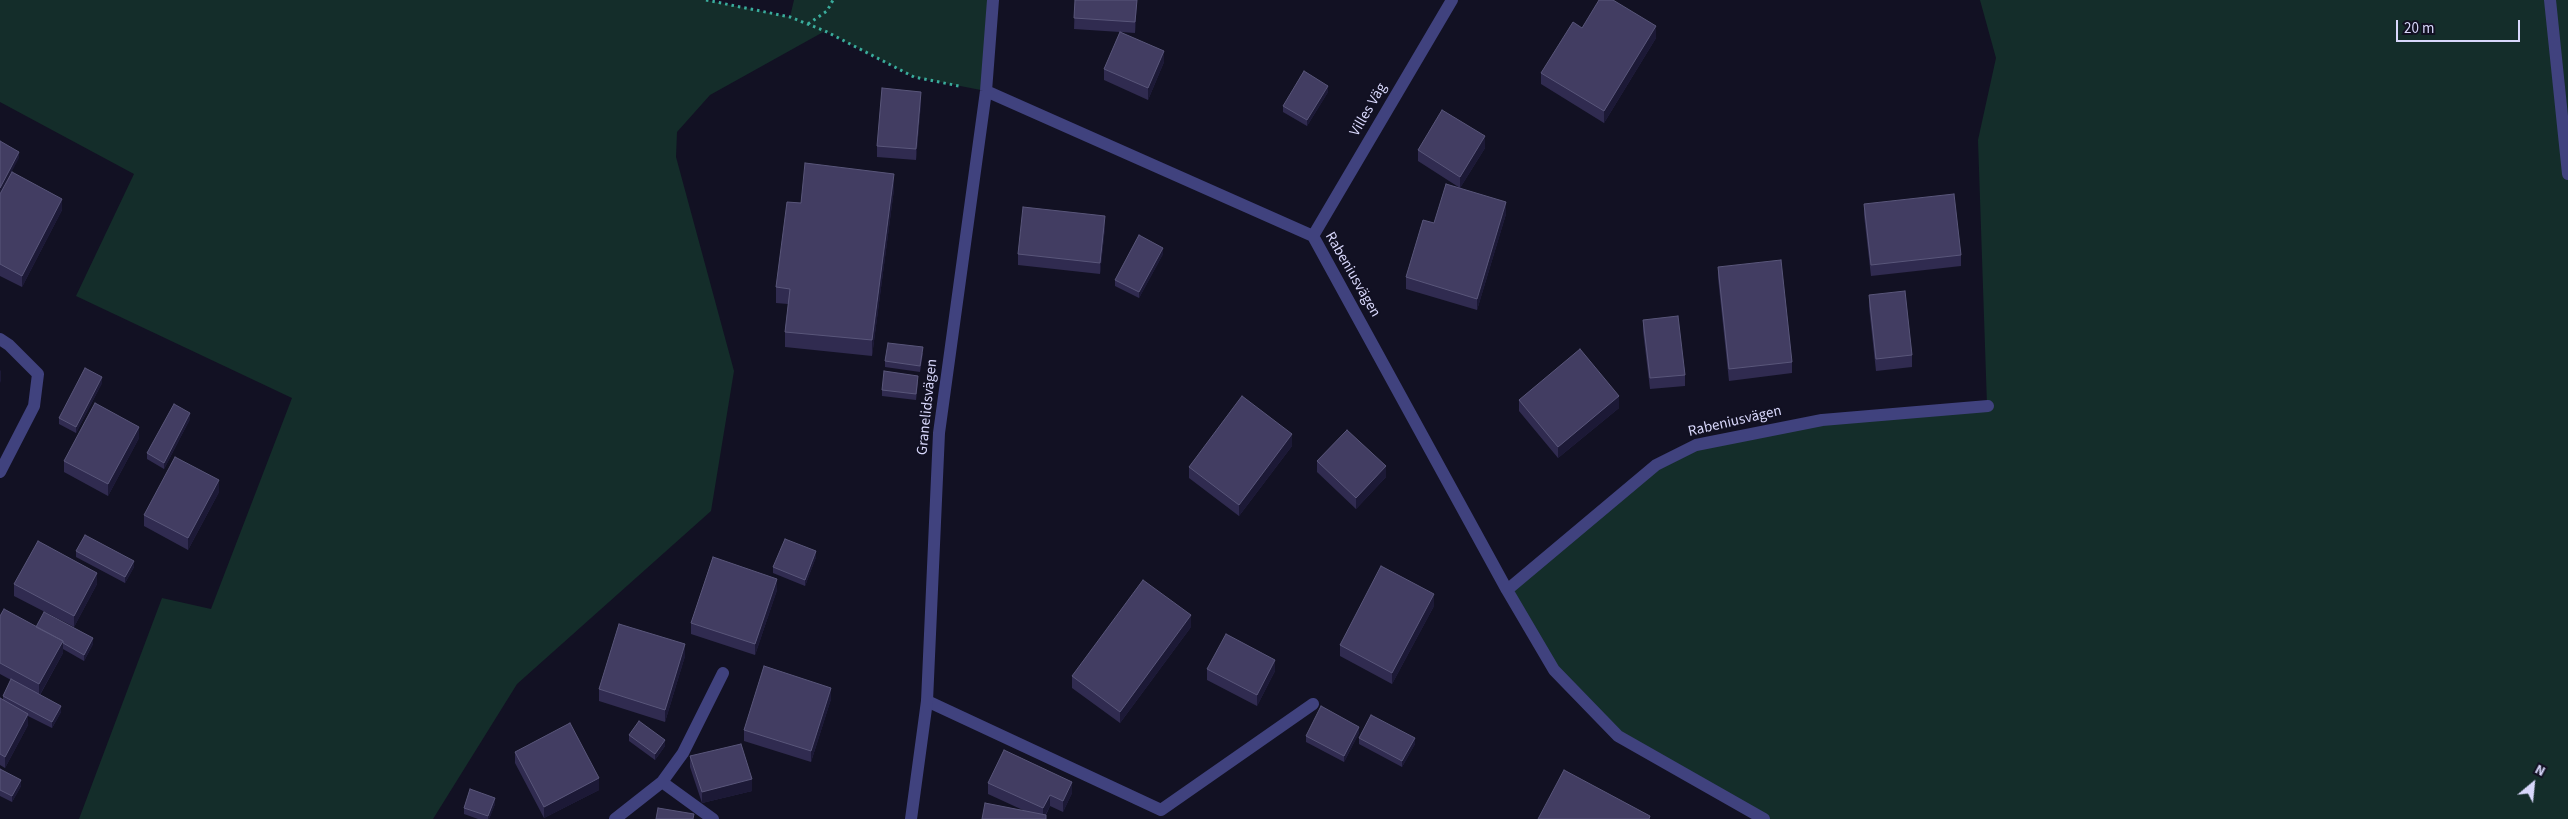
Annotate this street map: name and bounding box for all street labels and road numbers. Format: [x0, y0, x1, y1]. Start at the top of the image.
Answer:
street label: Villes Väg [1347, 80, 1391, 140]
street label: Rabeniusvägen [1320, 229, 1384, 321]
street label: Granelidsvägen [914, 358, 942, 456]
street label: Rabeniusvägen [1687, 403, 1783, 441]

